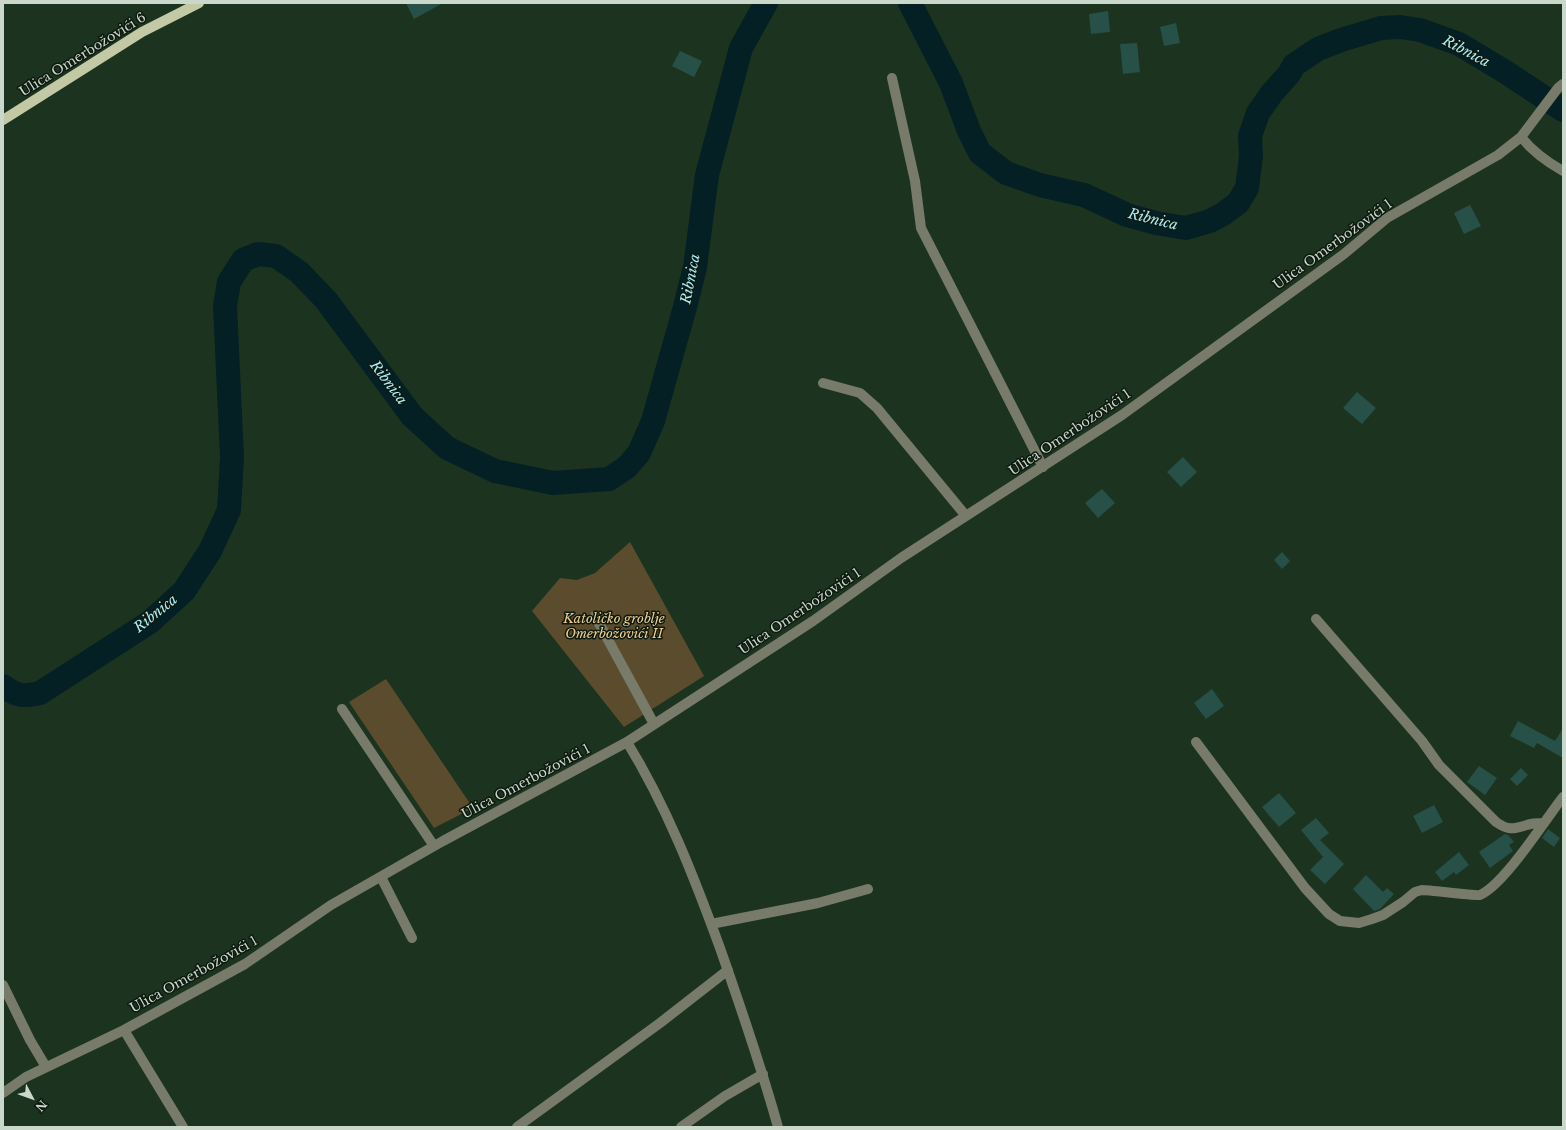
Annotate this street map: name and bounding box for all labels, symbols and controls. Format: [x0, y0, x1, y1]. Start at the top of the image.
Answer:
street label: Ulica Omerbožovići 6 [17, 10, 149, 100]
water label: Ribnica [1440, 33, 1492, 71]
street label: Ulica Omerbožovići 1 [1270, 197, 1396, 293]
water label: Ribnica [1126, 206, 1180, 234]
water label: Ribnica [678, 253, 704, 305]
water label: Ribnica [366, 358, 410, 408]
street label: Ulica Omerbožovići 1 [1006, 386, 1134, 480]
street label: Ulica Omerbožovići 1 [736, 565, 864, 659]
water label: Ribnica [131, 592, 181, 636]
park label: Katoličko groblje Omerbožovići II [563, 611, 665, 642]
street label: Ulica Omerbožovići 1 [459, 741, 593, 823]
street label: Ulica Omerbožovići 1 [128, 933, 260, 1017]
north arrow [12, 1078, 52, 1118]
text: N [32, 1097, 50, 1114]

